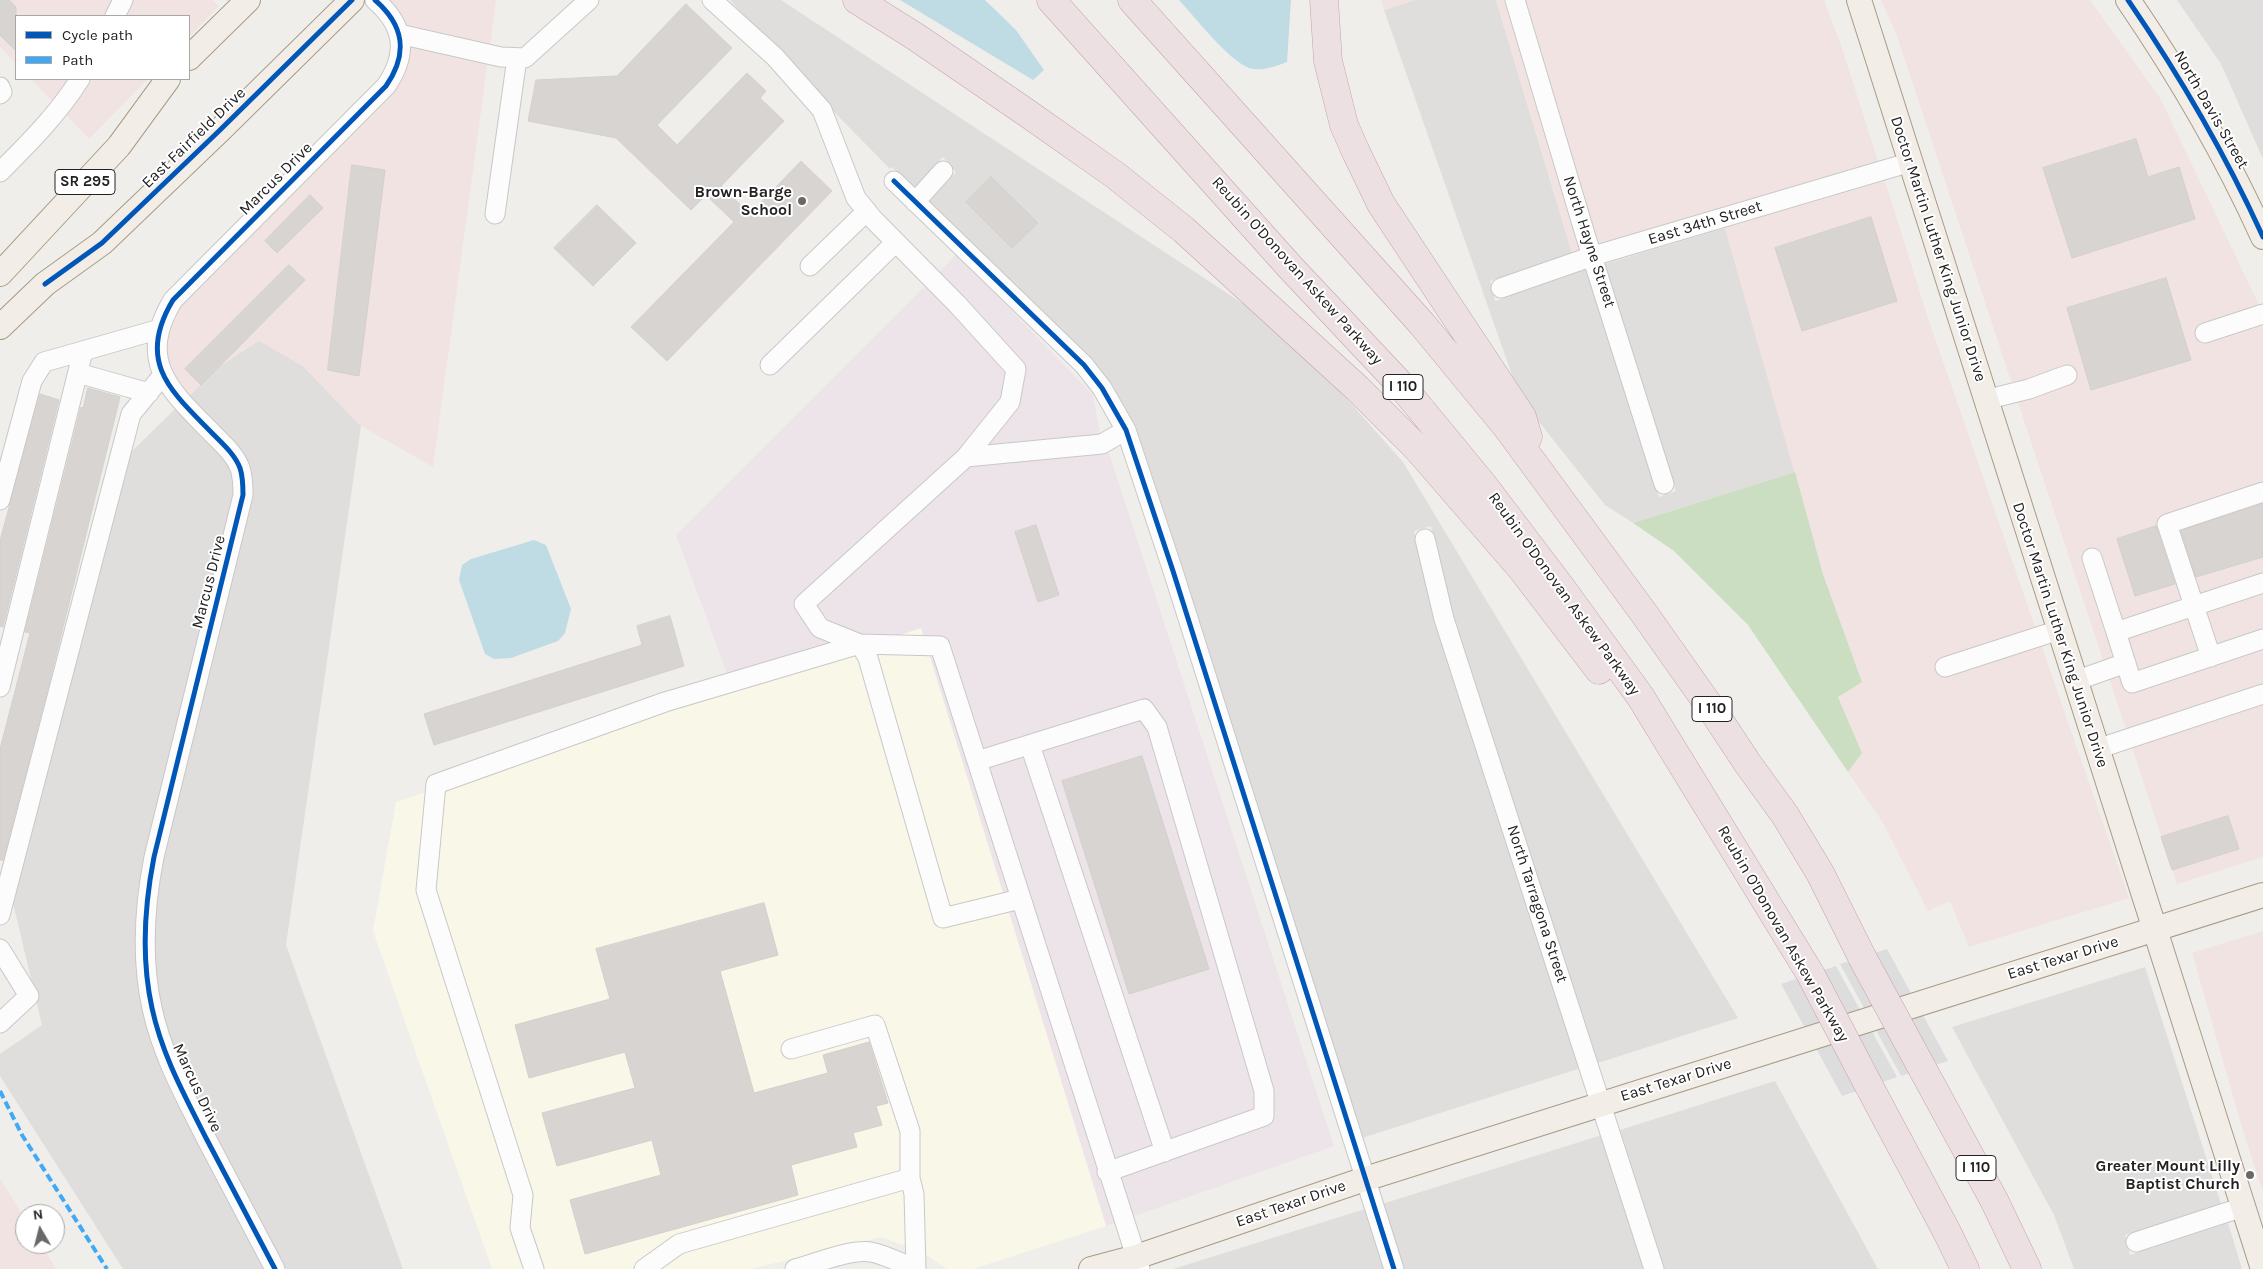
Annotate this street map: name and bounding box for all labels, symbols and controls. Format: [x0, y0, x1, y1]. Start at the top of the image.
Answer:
legend [15, 15, 190, 80]
text: Cycle path [62, 26, 133, 44]
street label: North Davis Street [2169, 48, 2253, 172]
text: Path [62, 51, 93, 69]
street label: East Fairfield Drive [138, 84, 250, 192]
street label: Doctor Martin Luther King Junior Drive [1886, 114, 1990, 384]
street label: Marcus Drive [235, 138, 317, 220]
road number: SR 295 [55, 170, 115, 194]
street label: Reubin O'Donovan Askew Parkway [1207, 173, 1387, 369]
street label: North Hayne Street [1559, 174, 1619, 310]
place label: Brown-Barge School [695, 182, 792, 220]
marker: Brown-Barge School [796, 195, 808, 207]
street label: East 34th Street [1646, 197, 1764, 249]
road number: I 110 [1383, 374, 1423, 400]
street label: Reubin O'Donovan Askew Parkway [1484, 489, 1644, 699]
street label: Doctor Martin Luther King Junior Drive [2008, 500, 2112, 770]
street label: Marcus Drive [188, 533, 230, 631]
road number: I 110 [1692, 696, 1732, 722]
street label: Reubin O'Donovan Askew Parkway [1713, 822, 1853, 1046]
street label: North Tarragona Street [1502, 823, 1572, 985]
street label: East Texar Drive [2005, 932, 2121, 984]
street label: Marcus Drive [168, 1041, 226, 1135]
street label: East Texar Drive [1618, 1054, 1734, 1106]
road number: I 110 [1956, 1156, 1996, 1180]
place label: Greater Mount Lilly Baptist Church [2096, 1156, 2240, 1194]
marker: Greater Mount Lilly Baptist Church [2244, 1169, 2256, 1181]
street label: East Texar Drive [1234, 1176, 1348, 1232]
north arrow [15, 1204, 65, 1254]
text: N [32, 1206, 44, 1224]

